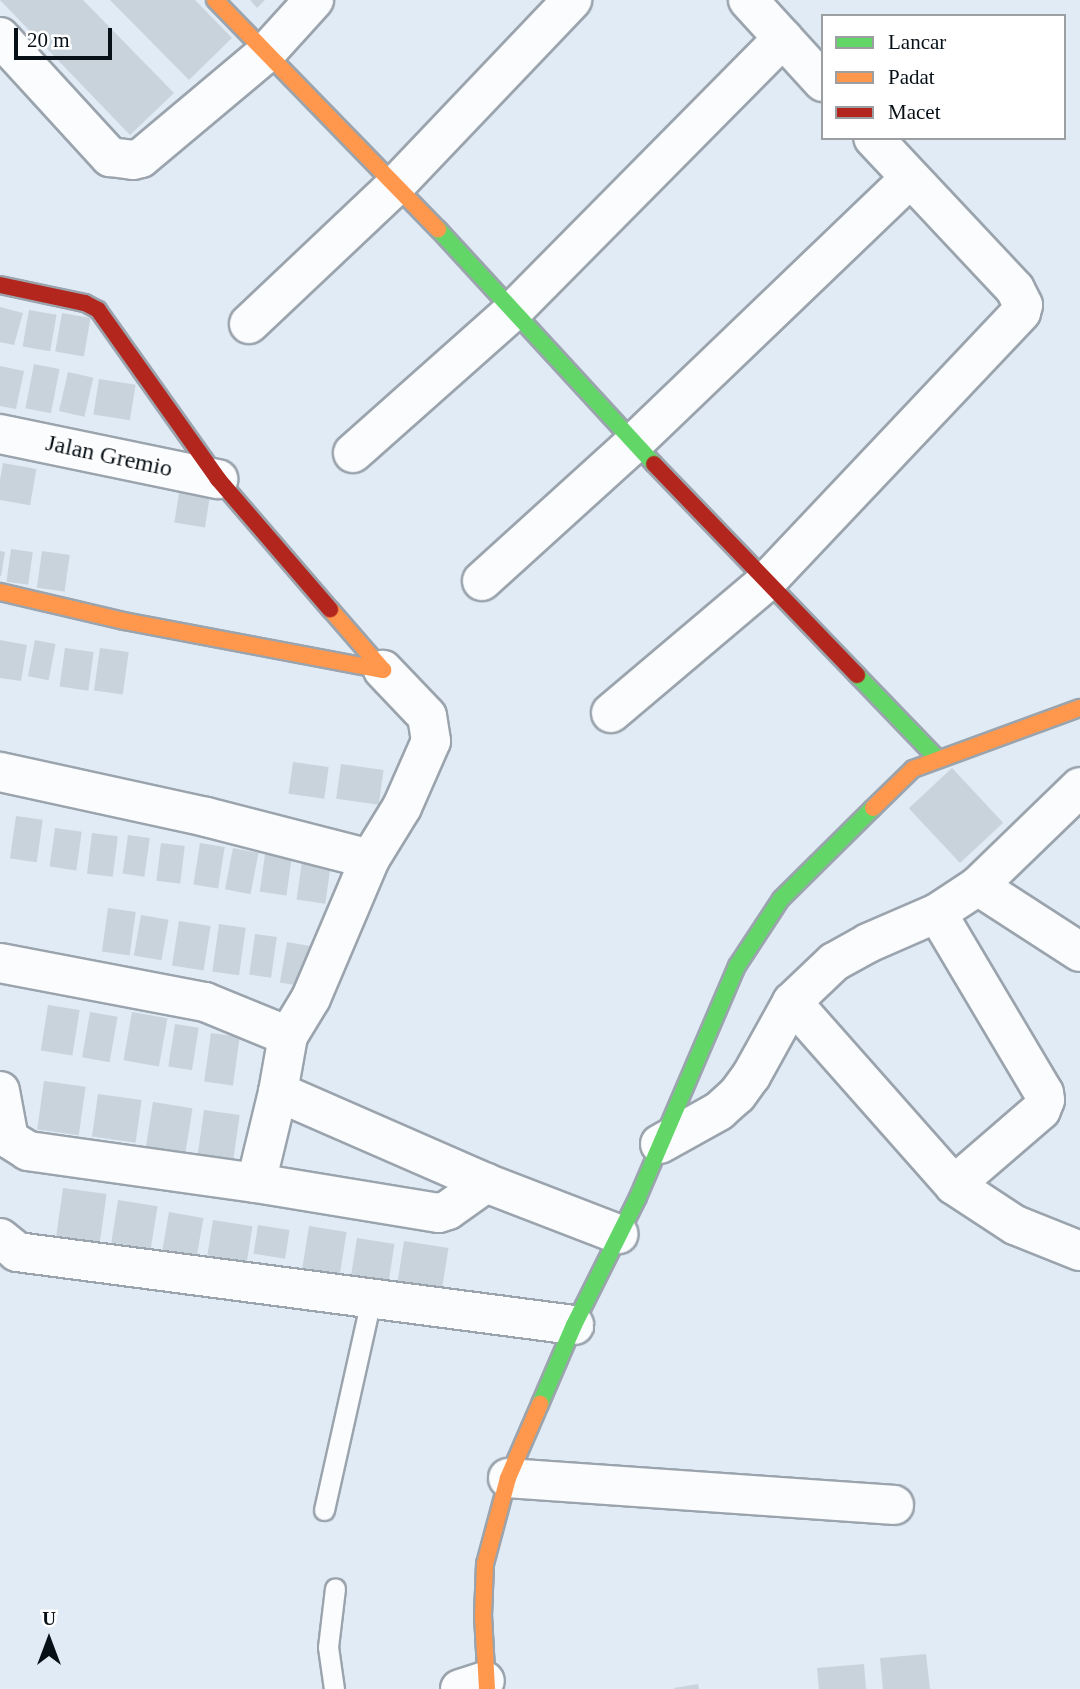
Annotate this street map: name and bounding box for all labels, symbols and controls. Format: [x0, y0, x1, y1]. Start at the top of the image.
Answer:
scale bar [18, 14, 116, 58]
legend [821, 14, 1066, 140]
text: 20 m [27, 28, 70, 52]
text: Lancar [888, 30, 946, 54]
text: Padat [888, 65, 935, 89]
text: Macet [888, 100, 940, 124]
street label: Jalan Gremio [43, 429, 175, 483]
north arrow [14, 1605, 84, 1675]
text: U [42, 1608, 56, 1629]

